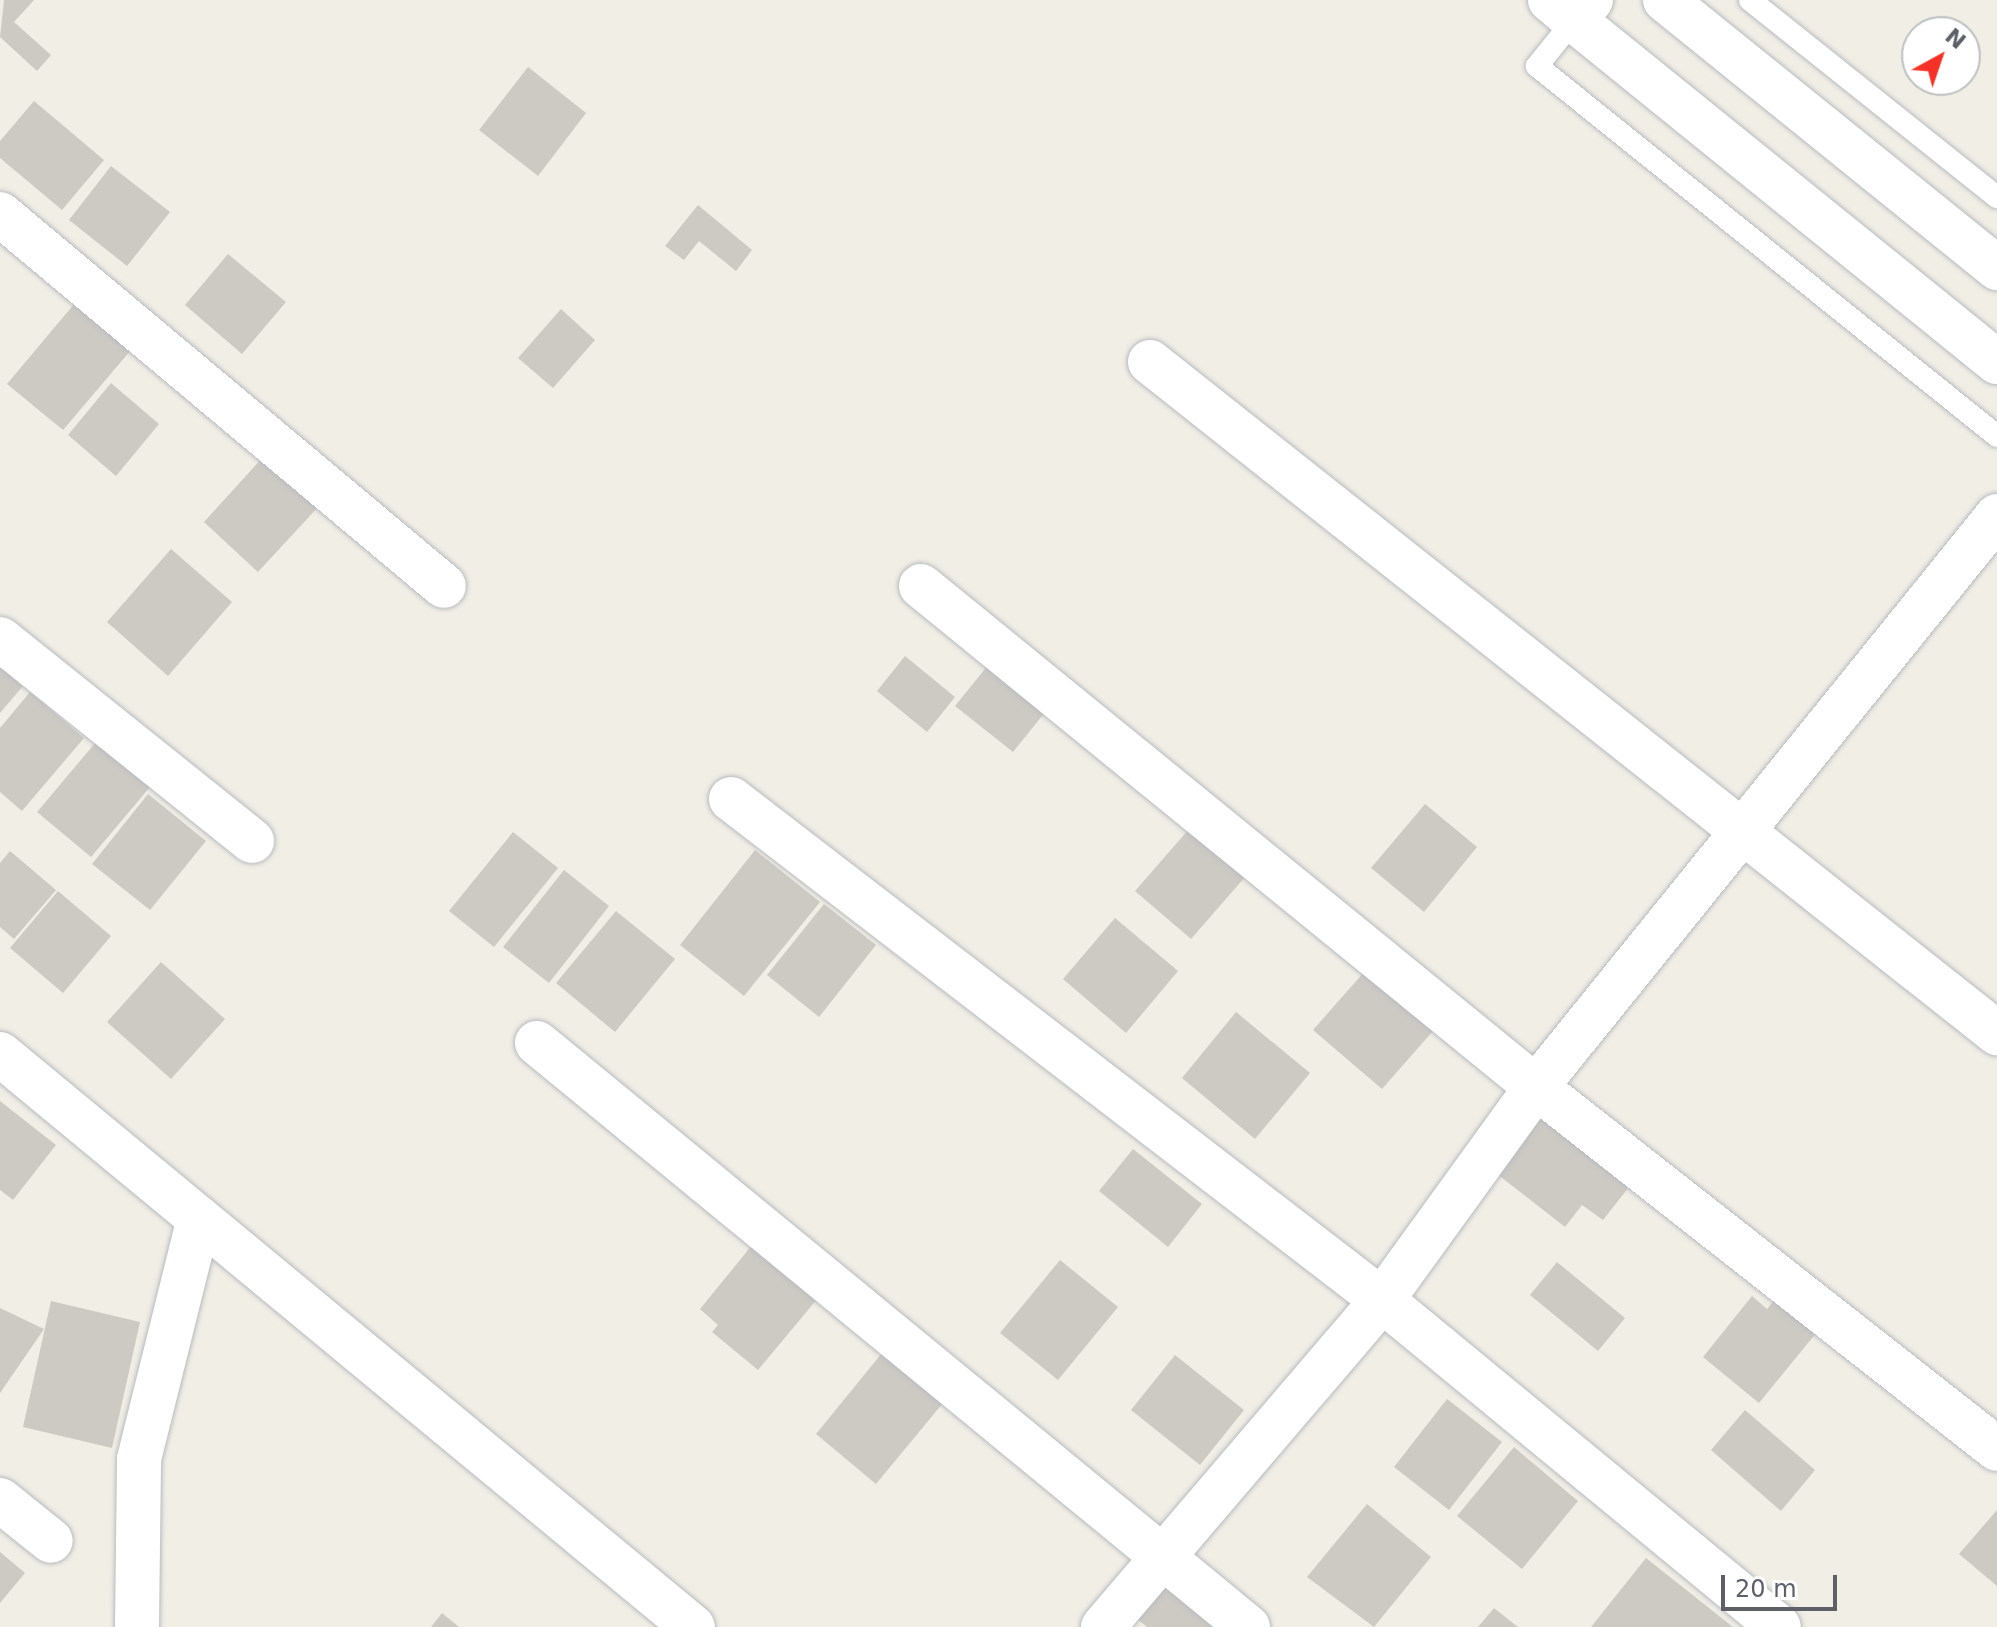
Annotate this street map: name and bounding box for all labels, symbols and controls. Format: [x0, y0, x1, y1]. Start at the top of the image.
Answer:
north arrow [1901, 16, 1981, 96]
text: N [1940, 23, 1971, 54]
scale bar [1725, 1559, 1841, 1609]
text: 20 m [1735, 1575, 1797, 1603]

